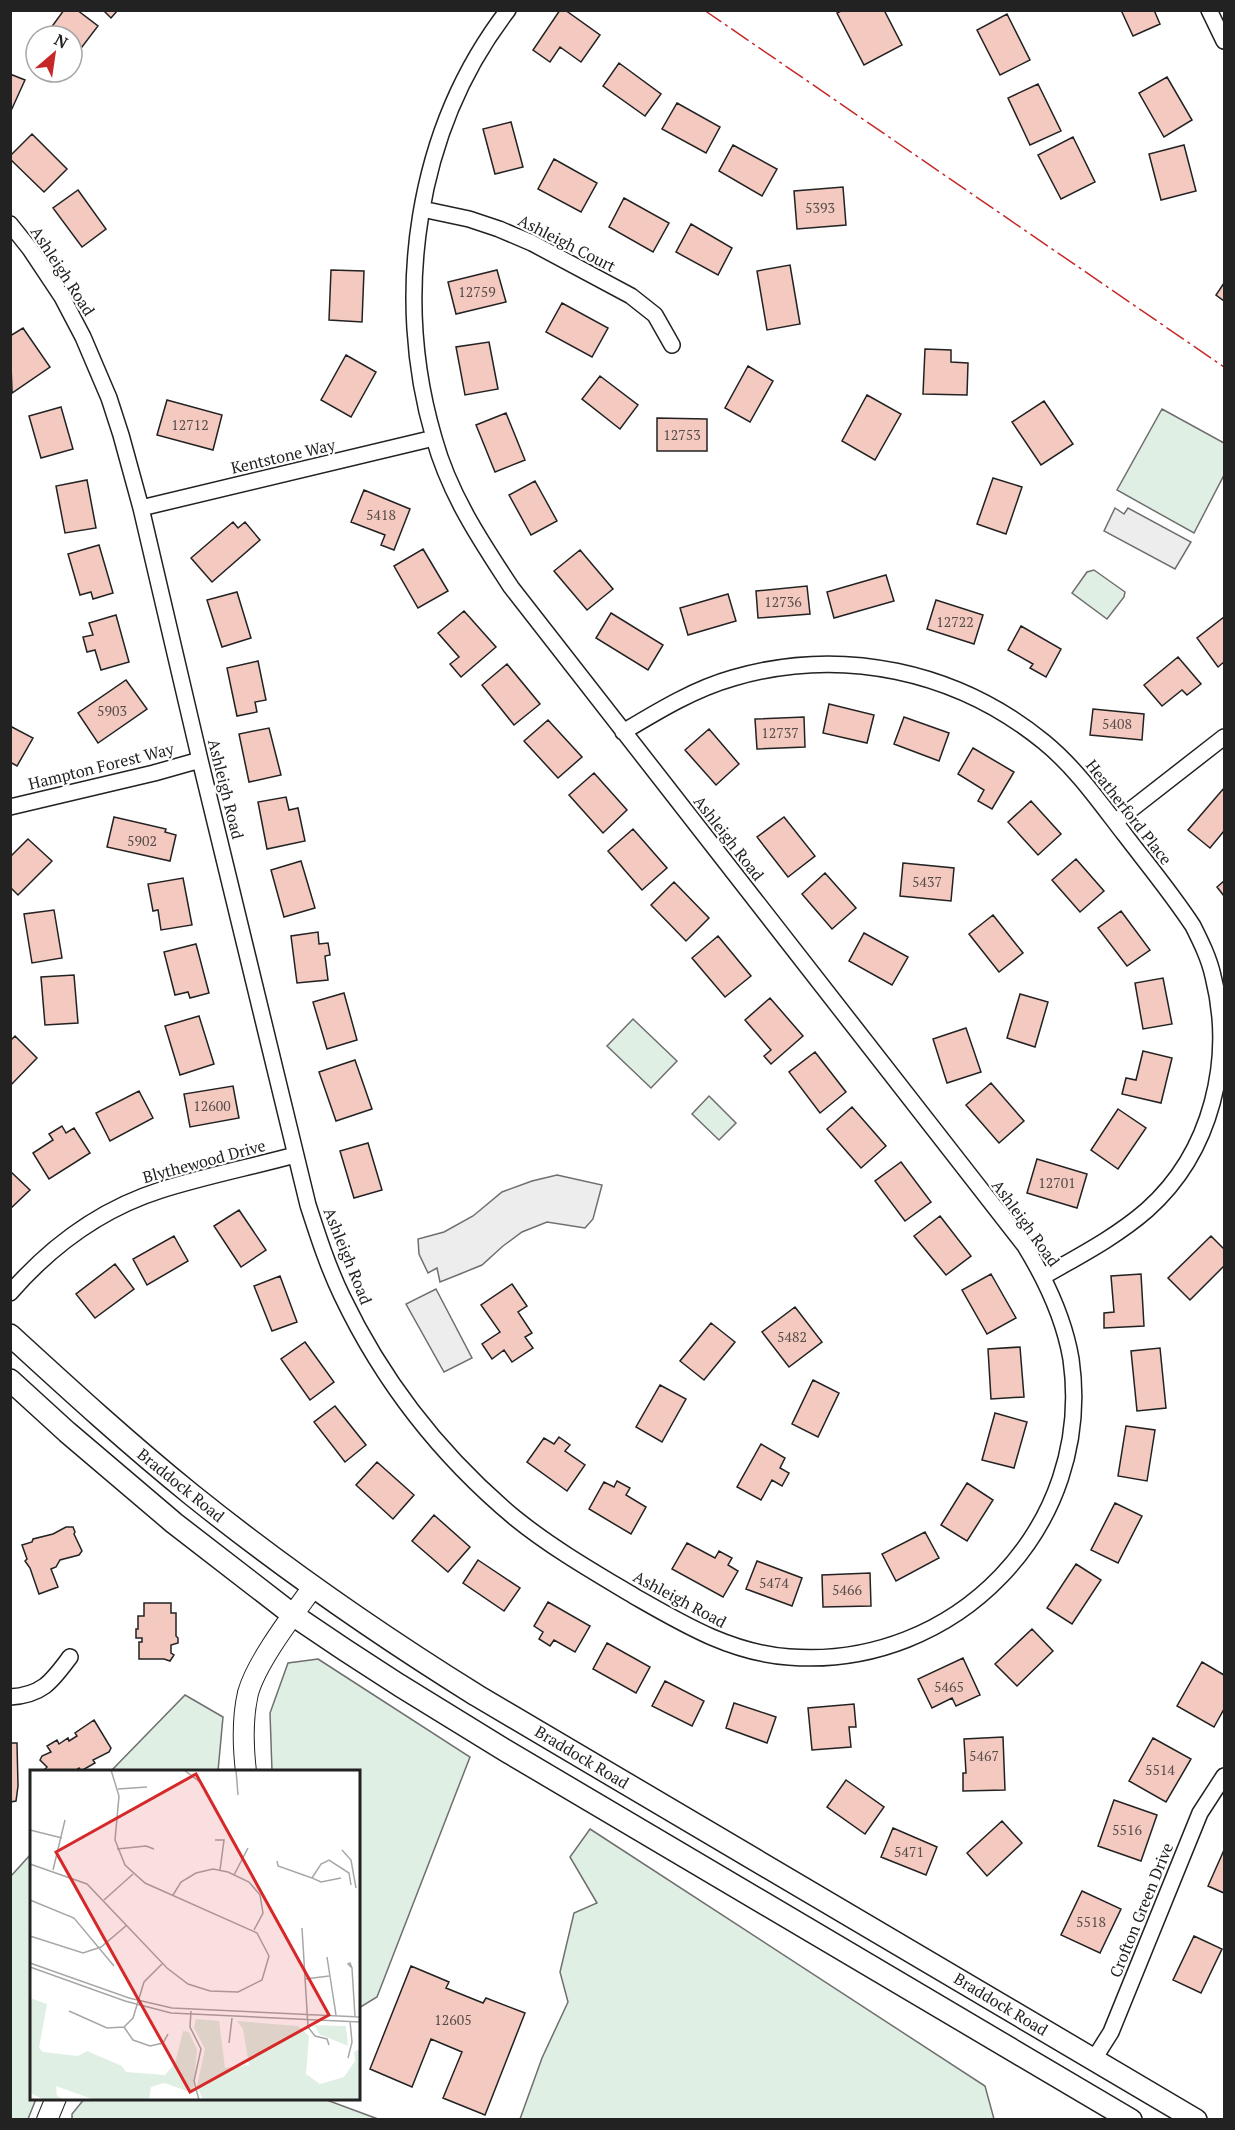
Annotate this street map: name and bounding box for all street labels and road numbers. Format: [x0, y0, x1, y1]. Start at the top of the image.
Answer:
street label: Ashleigh Court [514, 209, 620, 277]
street label: Ashleigh Road [26, 222, 100, 320]
street label: Kentstone Way [229, 433, 338, 479]
street label: Hampton Forest Way [26, 737, 177, 795]
street label: Ashleigh Road [203, 737, 249, 841]
street label: Heatherford Place [1081, 755, 1177, 869]
street label: Ashleigh Road [689, 791, 769, 885]
street label: Blythewood Drive [140, 1134, 268, 1188]
street label: Ashleigh Road [987, 1175, 1065, 1271]
street label: Ashleigh Road [319, 1204, 377, 1308]
street label: Braddock Road [133, 1443, 229, 1527]
street label: Ashleigh Road [630, 1565, 730, 1633]
street label: Braddock Road [531, 1720, 633, 1794]
street label: Crofton Green Drive [1104, 1839, 1178, 1981]
street label: Braddock Road [950, 1967, 1052, 2041]

